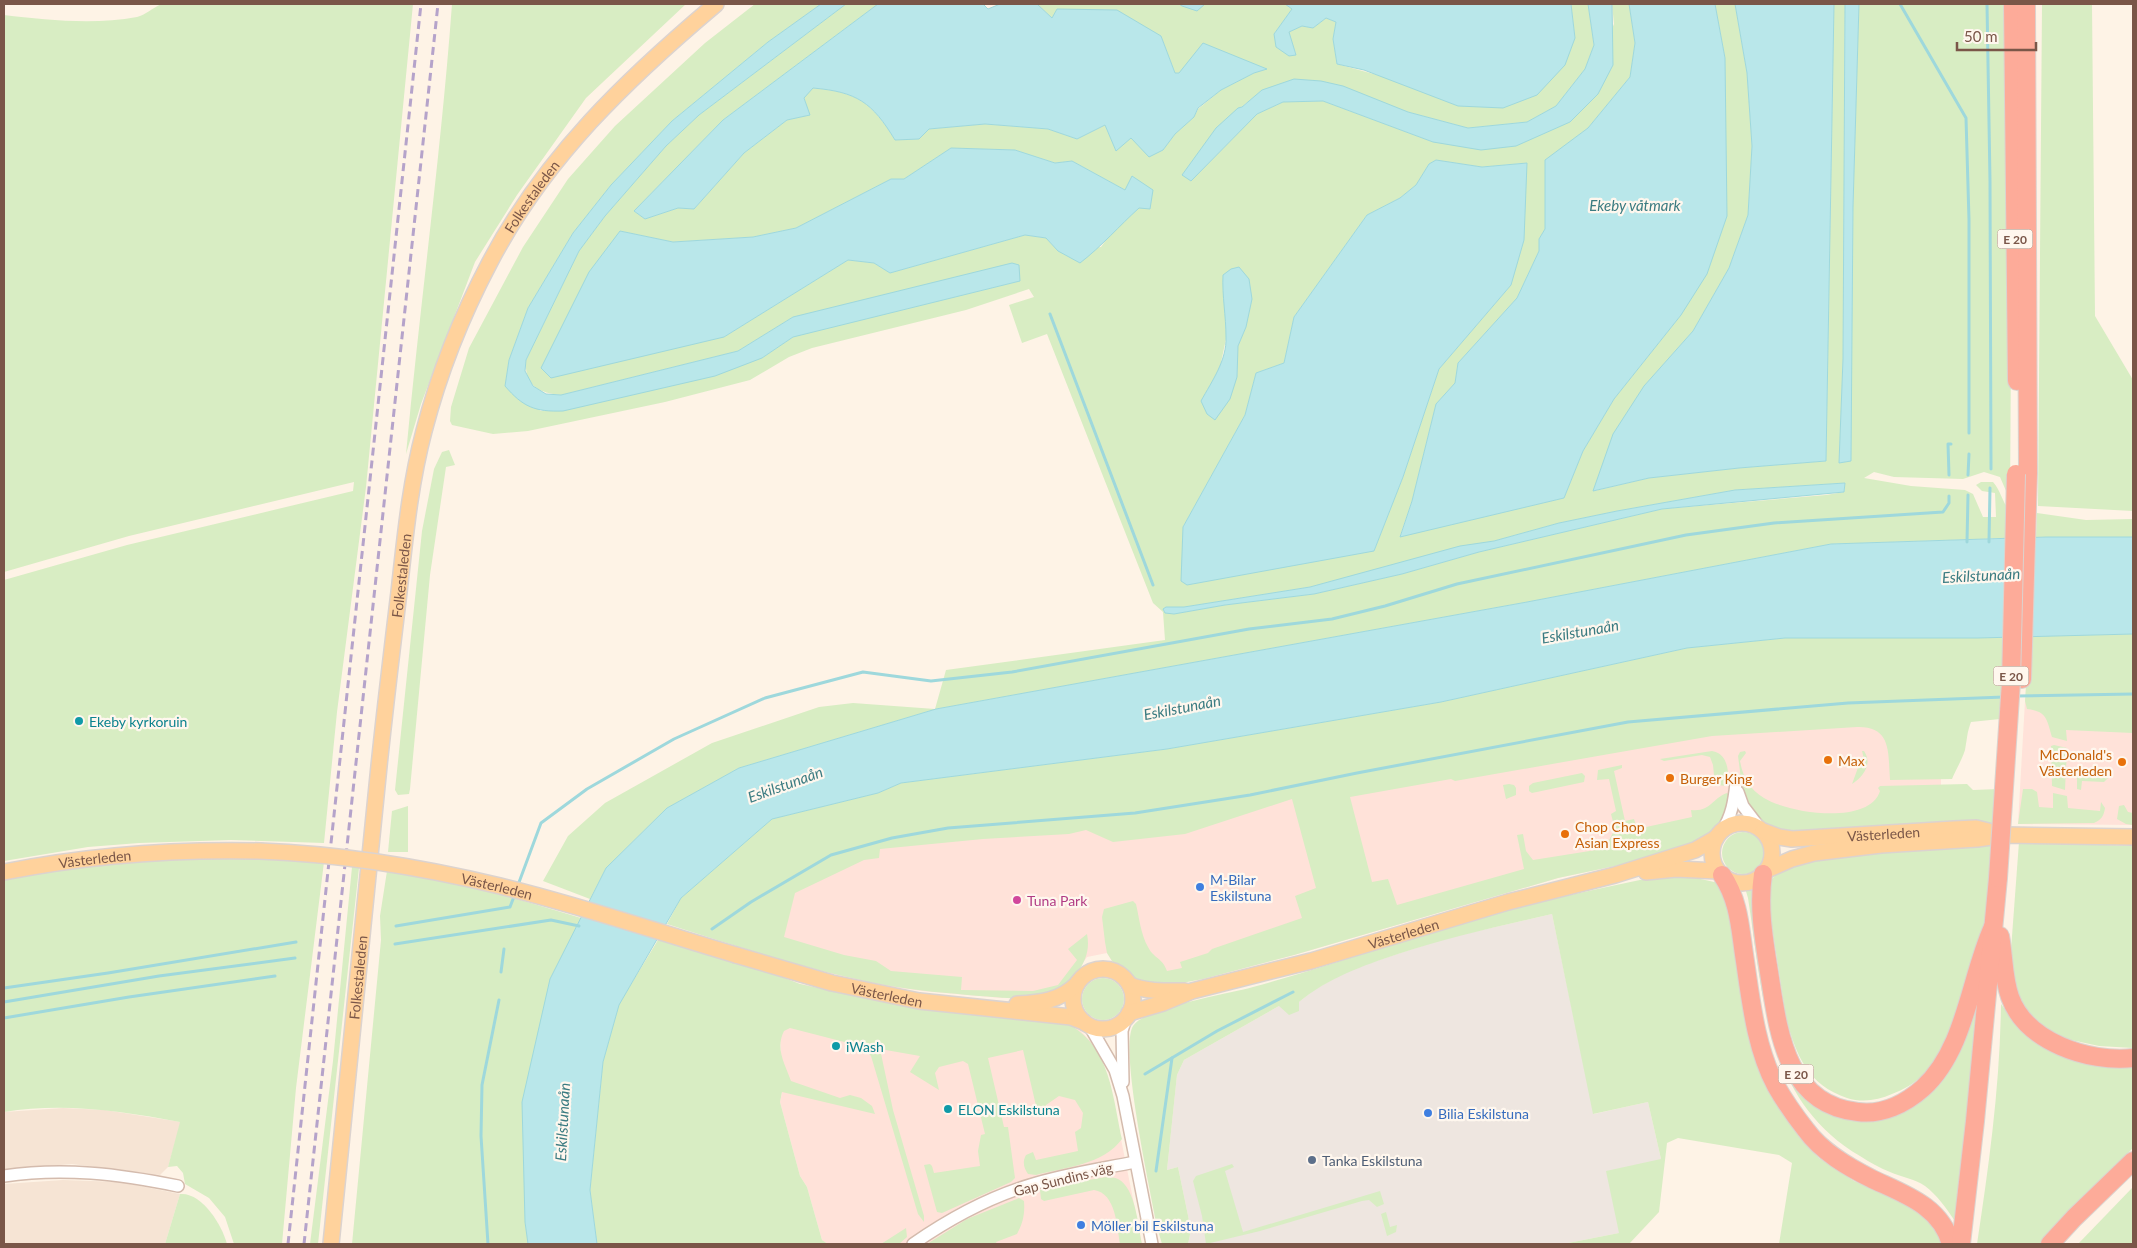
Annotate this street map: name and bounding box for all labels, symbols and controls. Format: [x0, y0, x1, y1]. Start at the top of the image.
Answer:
scale bar [1957, 20, 2036, 52]
text: 50 m [1964, 27, 1998, 45]
street label: Folkestaleden [500, 157, 562, 236]
water label: Ekeby våtmark [1589, 196, 1682, 214]
road number: E 20 [1998, 230, 2032, 248]
street label: Folkestaleden [387, 533, 414, 619]
water label: Eskilstunaån [1941, 564, 2021, 586]
water label: Eskilstunaån [1540, 615, 1620, 647]
road number: E 20 [1994, 666, 2028, 686]
water label: Eskilstunaån [1142, 691, 1222, 723]
place label: Ekeby kyrkoruin [89, 713, 187, 730]
marker: Ekeby kyrkoruin [73, 715, 85, 727]
place label: McDonald's Västerleden [2039, 746, 2112, 779]
place label: Max [1838, 752, 1865, 769]
marker: Max [1822, 754, 1834, 766]
marker: McDonald's Västerleden [2116, 756, 2128, 768]
water label: Eskilstunaån [745, 762, 825, 806]
place label: Burger King [1680, 770, 1752, 787]
marker: Burger King [1664, 772, 1676, 784]
place label: Chop Chop Asian Express [1575, 818, 1659, 851]
street label: Västerleden [1847, 823, 1920, 844]
marker: Chop Chop Asian Express [1559, 828, 1571, 840]
street label: Västerleden [58, 846, 132, 871]
street label: Västerleden [460, 869, 535, 902]
place label: M-Bilar Eskilstuna [1210, 871, 1272, 904]
marker: M-Bilar Eskilstuna [1194, 881, 1206, 893]
place label: Tuna Park [1027, 892, 1088, 909]
marker: Tuna Park [1011, 894, 1023, 906]
street label: Västerleden [1366, 915, 1441, 952]
street label: Folkestaleden [345, 935, 370, 1020]
street label: Västerleden [849, 979, 924, 1010]
place label: iWash [846, 1038, 884, 1055]
marker: iWash [830, 1040, 842, 1052]
road number: E 20 [1778, 1064, 1814, 1084]
water label: Eskilstunaån [551, 1082, 573, 1162]
place label: ELON Eskilstuna [958, 1101, 1060, 1118]
marker: ELON Eskilstuna [942, 1103, 954, 1115]
place label: Bilia Eskilstuna [1438, 1105, 1529, 1122]
marker: Bilia Eskilstuna [1422, 1107, 1434, 1119]
place label: Tanka Eskilstuna [1322, 1152, 1423, 1169]
marker: Tanka Eskilstuna [1306, 1154, 1318, 1166]
street label: Gap Sundins väg [1012, 1159, 1114, 1199]
place label: Möller bil Eskilstuna [1091, 1217, 1214, 1234]
marker: Möller bil Eskilstuna [1075, 1219, 1087, 1231]

